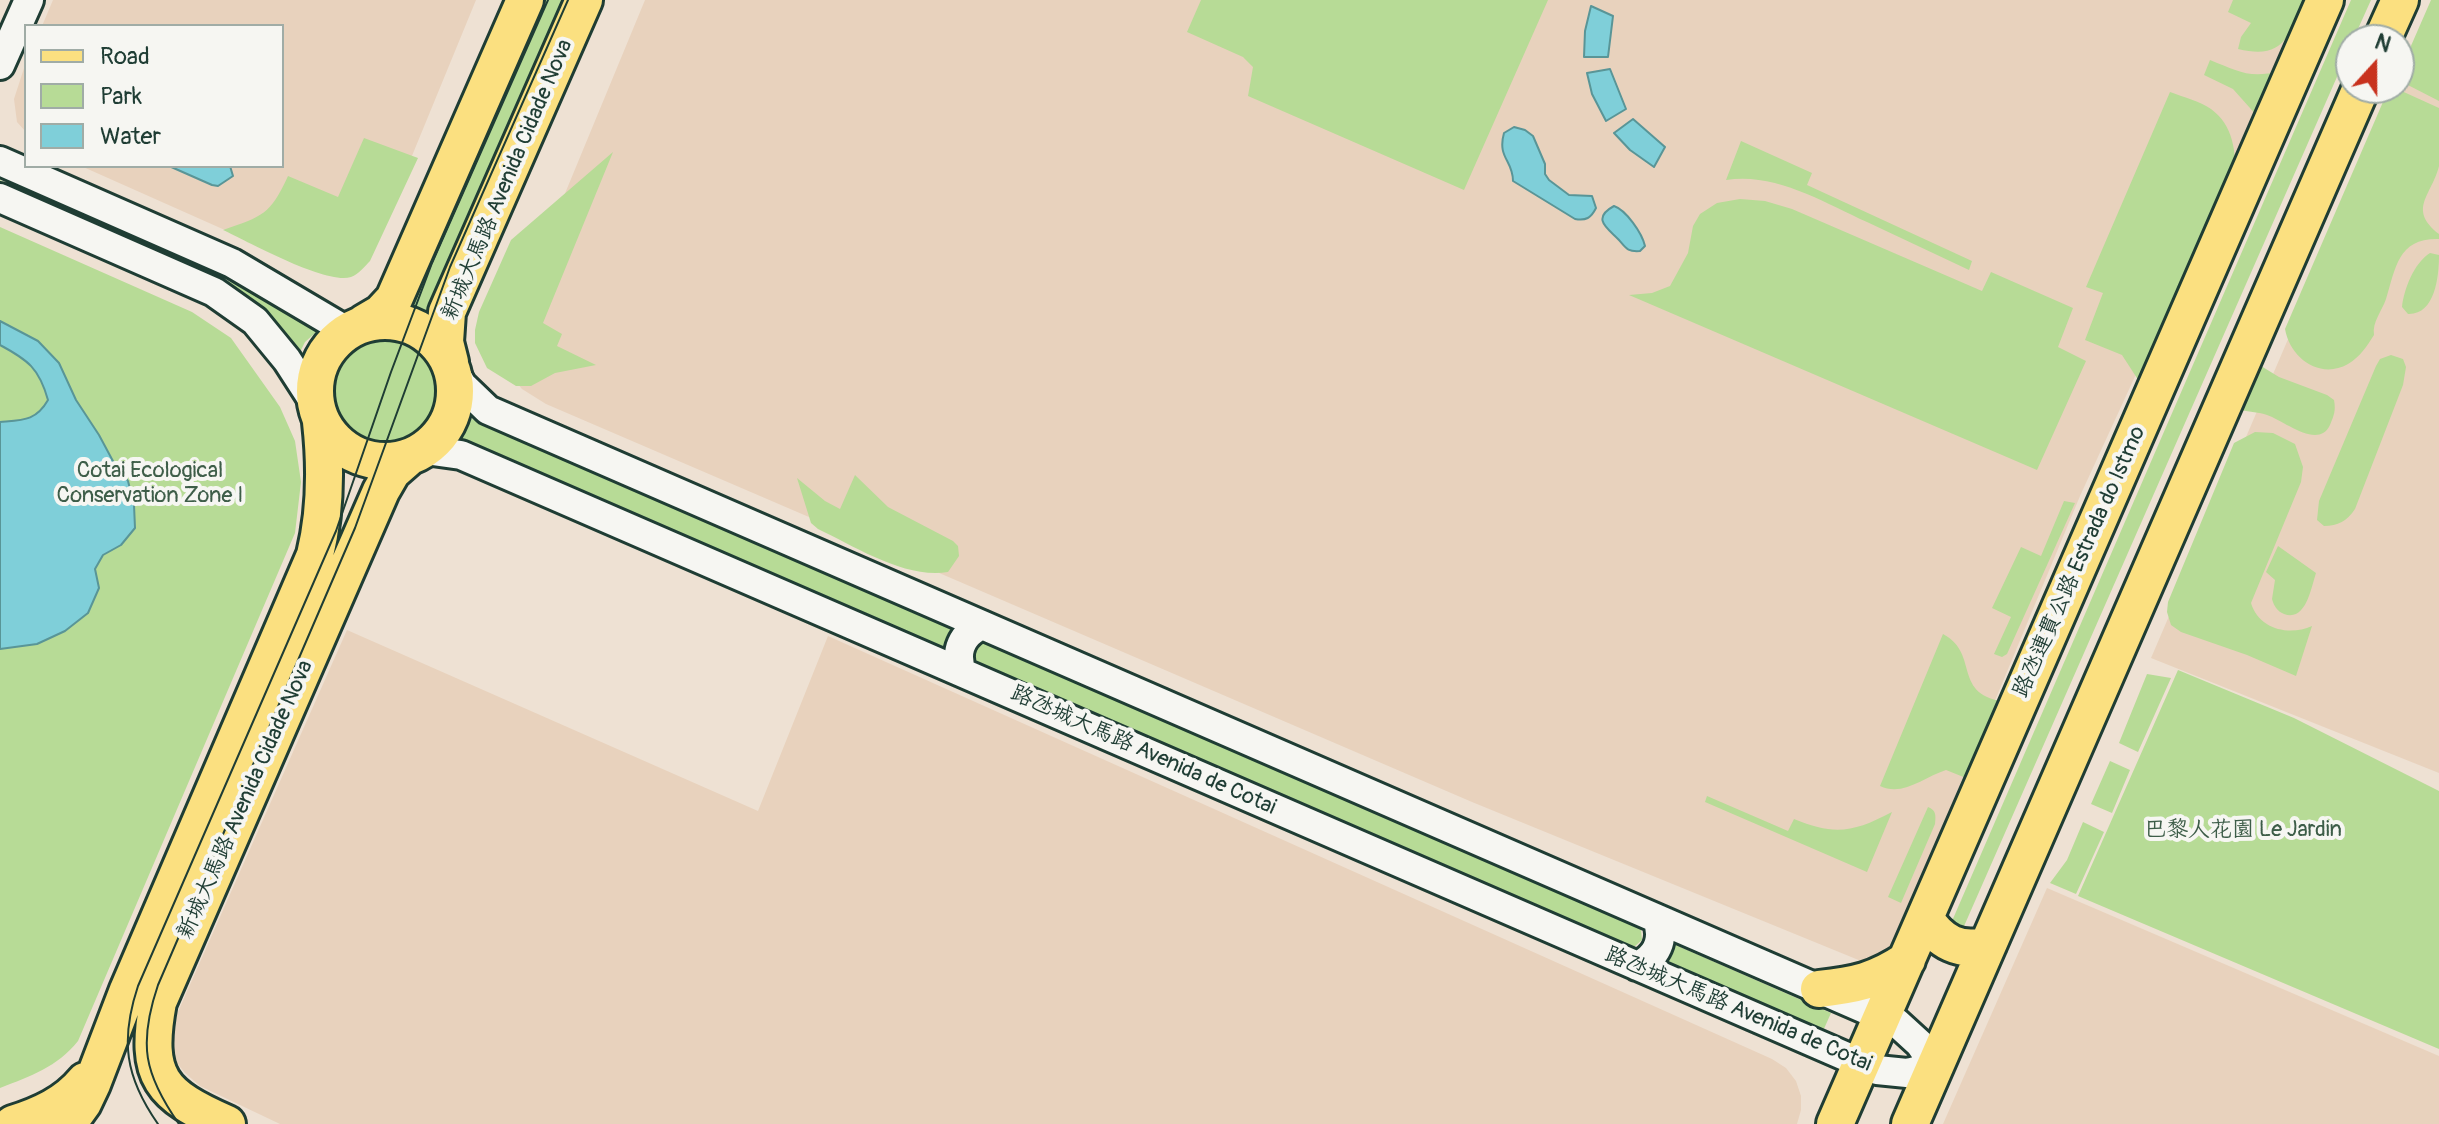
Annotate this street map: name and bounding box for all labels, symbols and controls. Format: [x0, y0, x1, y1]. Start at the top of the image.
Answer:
legend [24, 24, 284, 168]
north arrow [2335, 24, 2415, 104]
text: N [2371, 28, 2395, 59]
street label: 新城大馬路 Avenida Cidade Nova [437, 36, 579, 324]
text: Road [100, 42, 150, 71]
text: Park [100, 82, 142, 111]
text: Water [100, 122, 161, 151]
street label: 路氹連貫公路 Estrada do Istmo [2008, 422, 2152, 702]
park label: Cotai Ecological Conservation Zone I [57, 458, 243, 510]
street label: 新城大馬路 Avenida Cidade Nova [172, 657, 320, 943]
street label: 路氹城大馬路 Avenida de Cotai [1006, 681, 1280, 821]
park label: 巴黎人花園 Le Jardin [2144, 817, 2342, 843]
street label: 路氹城大馬路 Avenida de Cotai [1601, 942, 1875, 1078]

